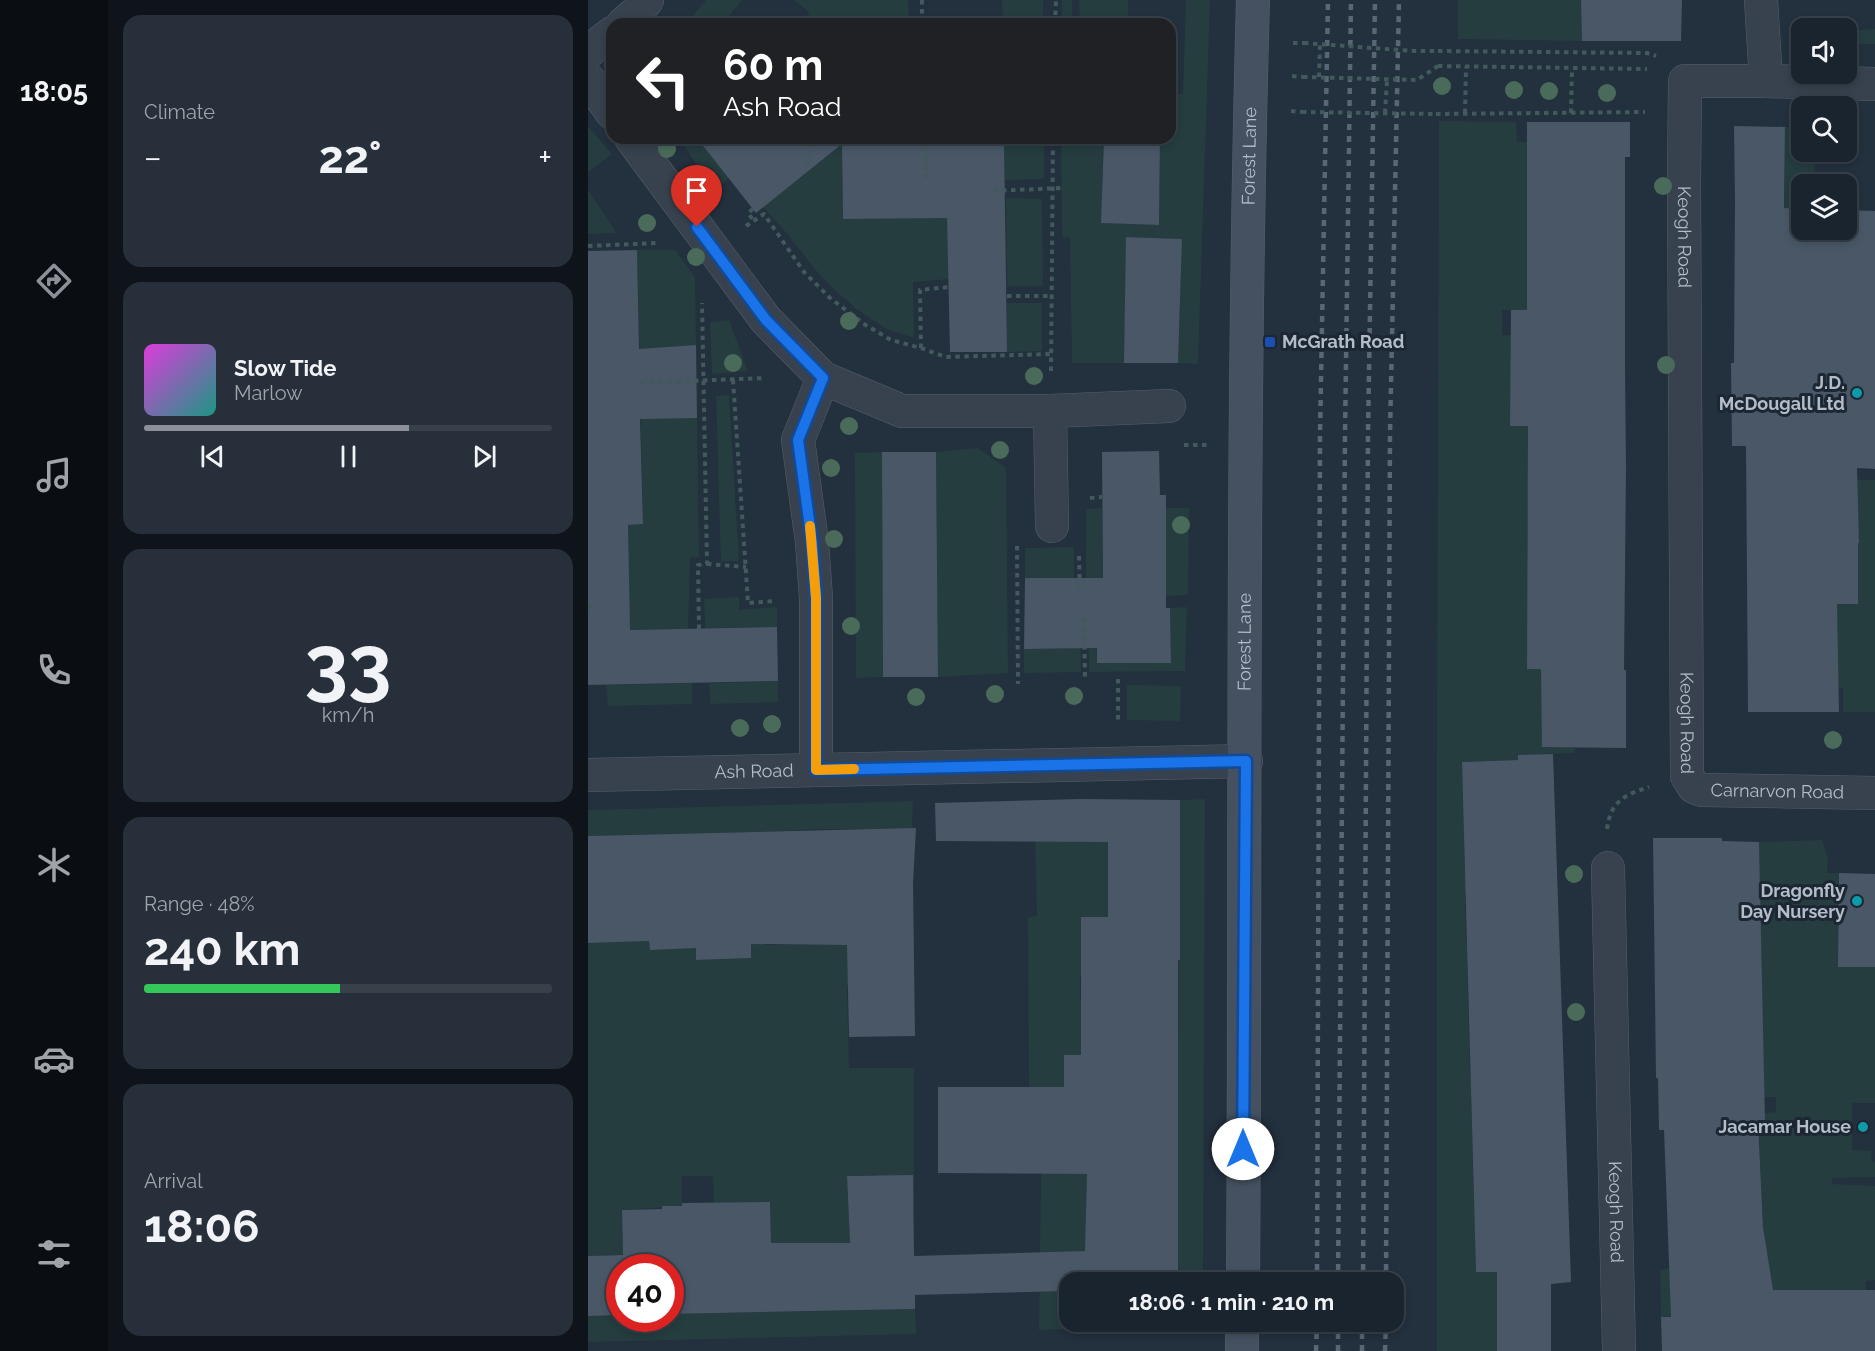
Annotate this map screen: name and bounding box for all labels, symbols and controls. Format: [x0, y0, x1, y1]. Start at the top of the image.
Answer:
map controls [1791, 18, 1857, 240]
button: sound [1791, 18, 1857, 84]
text: 60 m [723, 41, 823, 90]
icon: left [624, 42, 702, 120]
text: 18:05 [20, 76, 88, 107]
text: Ash Road [723, 91, 841, 122]
button: search [1791, 96, 1857, 162]
text: Climate [144, 100, 215, 124]
street label: Forest Lane [1237, 106, 1260, 205]
text: 22° [318, 131, 382, 184]
text: − [144, 138, 162, 177]
text: + [538, 138, 552, 177]
pin [671, 165, 722, 227]
icon: arrive [680, 174, 713, 207]
button: layers [1791, 174, 1857, 240]
street label: Keogh Road [1674, 186, 1696, 288]
icon: directions [33, 260, 75, 302]
place label: McGrath Road [1282, 331, 1404, 352]
marker: McGrath Road [1263, 335, 1277, 349]
text: Slow Tide [234, 355, 336, 381]
place label: J.D. McDougall Ltd [1719, 372, 1845, 414]
text: Marlow [234, 381, 303, 405]
marker: J.D. McDougall Ltd [1850, 386, 1864, 400]
icon: previous [196, 440, 229, 473]
icon: pause [332, 440, 365, 473]
icon: next [468, 440, 501, 473]
icon: music [33, 454, 75, 496]
street label: Forest Lane [1233, 593, 1255, 691]
text: 33 [304, 618, 392, 709]
icon: phone [33, 649, 75, 691]
street label: Keogh Road [1676, 672, 1698, 774]
text: km/h [322, 703, 374, 727]
street label: Ash Road [714, 760, 794, 782]
street label: Carnarvon Road [1710, 779, 1844, 802]
icon: climate [33, 844, 75, 886]
place label: Dragonfly Day Nursery [1740, 880, 1845, 922]
text: Range · 48% [144, 892, 255, 916]
marker: Dragonfly Day Nursery [1850, 894, 1864, 908]
text: 240 km [144, 923, 301, 976]
icon: car [33, 1038, 75, 1080]
place label: Jacamar House [1719, 1116, 1851, 1137]
position arrow [1211, 1117, 1275, 1181]
marker: Jacamar House [1856, 1120, 1870, 1134]
street label: Keogh Road [1605, 1161, 1628, 1263]
text: Arrival [144, 1169, 203, 1193]
text: 18:06 [144, 1200, 259, 1253]
icon: filters [33, 1233, 75, 1275]
speed limit sign: 40 [606, 1254, 684, 1332]
text: 18:06 · 1 min · 210 m [1129, 1289, 1334, 1315]

